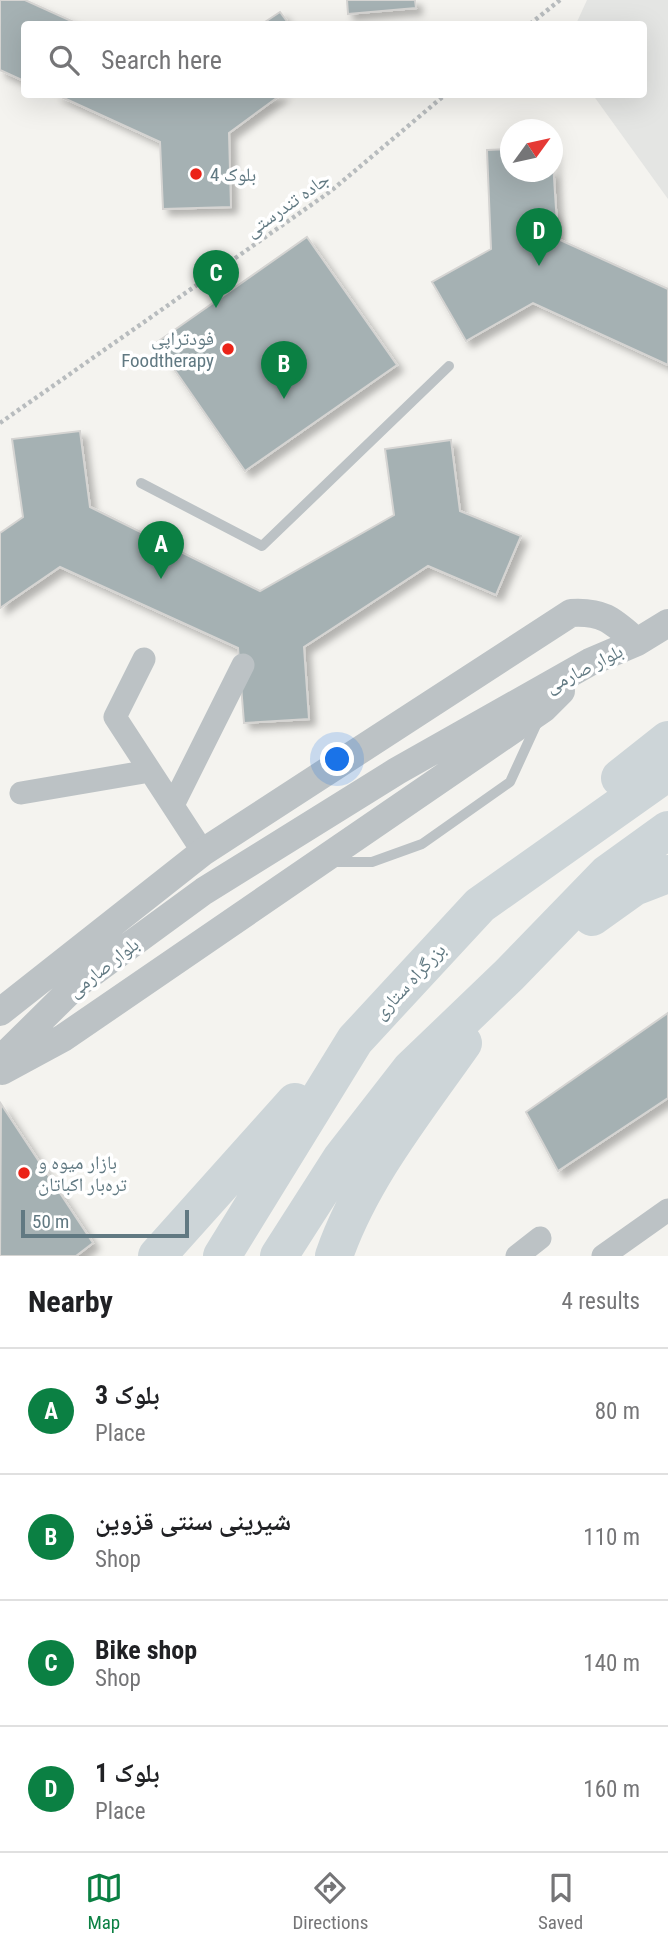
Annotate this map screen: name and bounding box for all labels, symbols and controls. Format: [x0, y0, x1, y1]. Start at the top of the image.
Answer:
search box [21, 21, 647, 98]
icon: search [45, 41, 83, 79]
text: Search here [101, 45, 222, 75]
north arrow [500, 119, 563, 182]
place label: بلوک 4 [210, 163, 256, 186]
marker: بلوک 4 [188, 166, 204, 182]
street label: جاده تندرستی [241, 167, 334, 242]
pin: D [516, 208, 562, 266]
pin: C [193, 250, 239, 308]
place label: فودتراپی Foodtherapy [121, 327, 214, 372]
marker: فودتراپی Foodtherapy [220, 341, 236, 357]
pin: B [261, 341, 307, 399]
pin: A [138, 521, 184, 579]
street label: بلوار صارمی [542, 639, 627, 698]
your location [320, 742, 354, 776]
street label: بلوار صارمی [63, 933, 143, 1002]
street label: بزرگراه ستاری [368, 939, 450, 1024]
place label: بازار میوه و تره‌بار اکباتان [38, 1151, 127, 1196]
marker: بازار میوه و تره‌بار اکباتان [16, 1165, 32, 1181]
scale bar [21, 1207, 189, 1239]
text: 50 m [32, 1210, 69, 1233]
text: Nearby [28, 1284, 113, 1319]
text: 4 results [562, 1288, 640, 1315]
text: بلوک 3 [95, 1380, 160, 1410]
text: A [44, 1398, 58, 1425]
text: 80 m [595, 1398, 640, 1425]
text: Place [95, 1420, 145, 1447]
text: شیرینی سنتی قزوین [95, 1506, 291, 1536]
text: B [45, 1524, 57, 1551]
text: 110 m [583, 1524, 640, 1551]
text: Shop [95, 1546, 141, 1573]
text: Bike shop [95, 1635, 197, 1665]
text: C [44, 1650, 58, 1677]
text: 140 m [583, 1650, 640, 1677]
text: Shop [95, 1665, 141, 1692]
text: بلوک 1 [95, 1758, 160, 1788]
text: D [45, 1776, 58, 1803]
text: 160 m [583, 1776, 640, 1803]
text: Place [95, 1798, 145, 1825]
tab: Map [85, 1869, 123, 1934]
tab: Directions [292, 1869, 368, 1934]
tab: Saved [538, 1869, 583, 1934]

